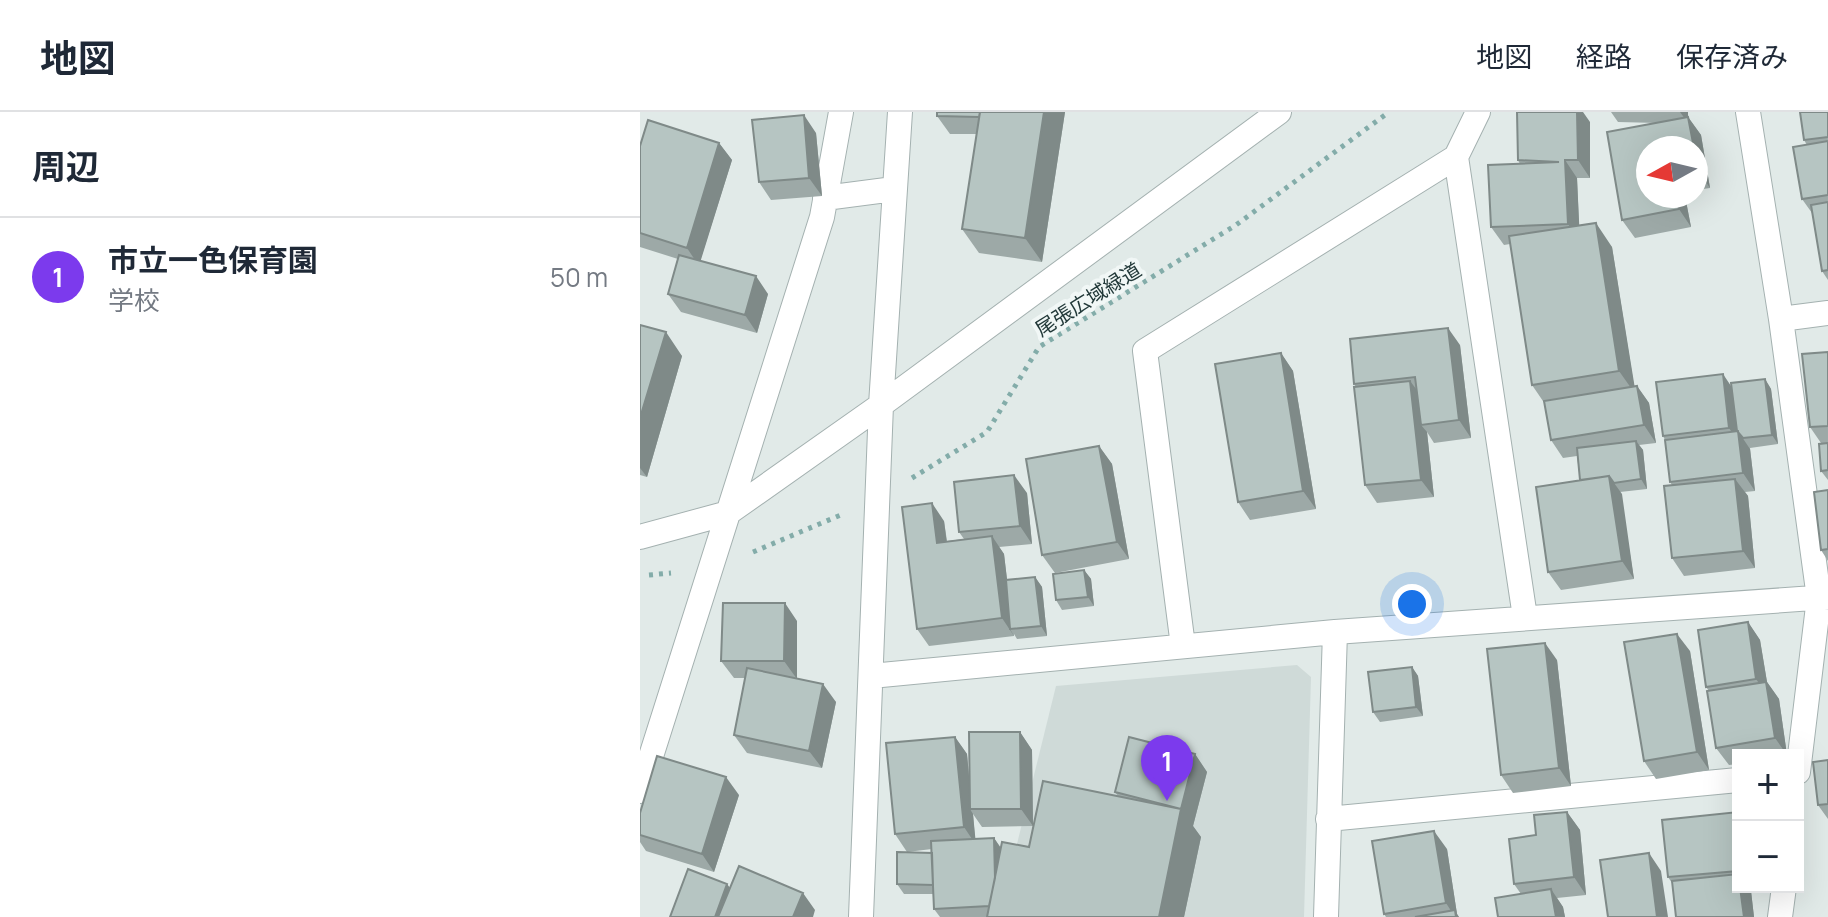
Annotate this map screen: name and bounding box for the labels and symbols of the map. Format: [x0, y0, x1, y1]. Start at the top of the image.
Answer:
north arrow [1636, 136, 1708, 208]
street label: 尾張広域緑道 [1030, 256, 1146, 342]
your location [1392, 584, 1432, 624]
pin: 1 [1141, 735, 1193, 801]

